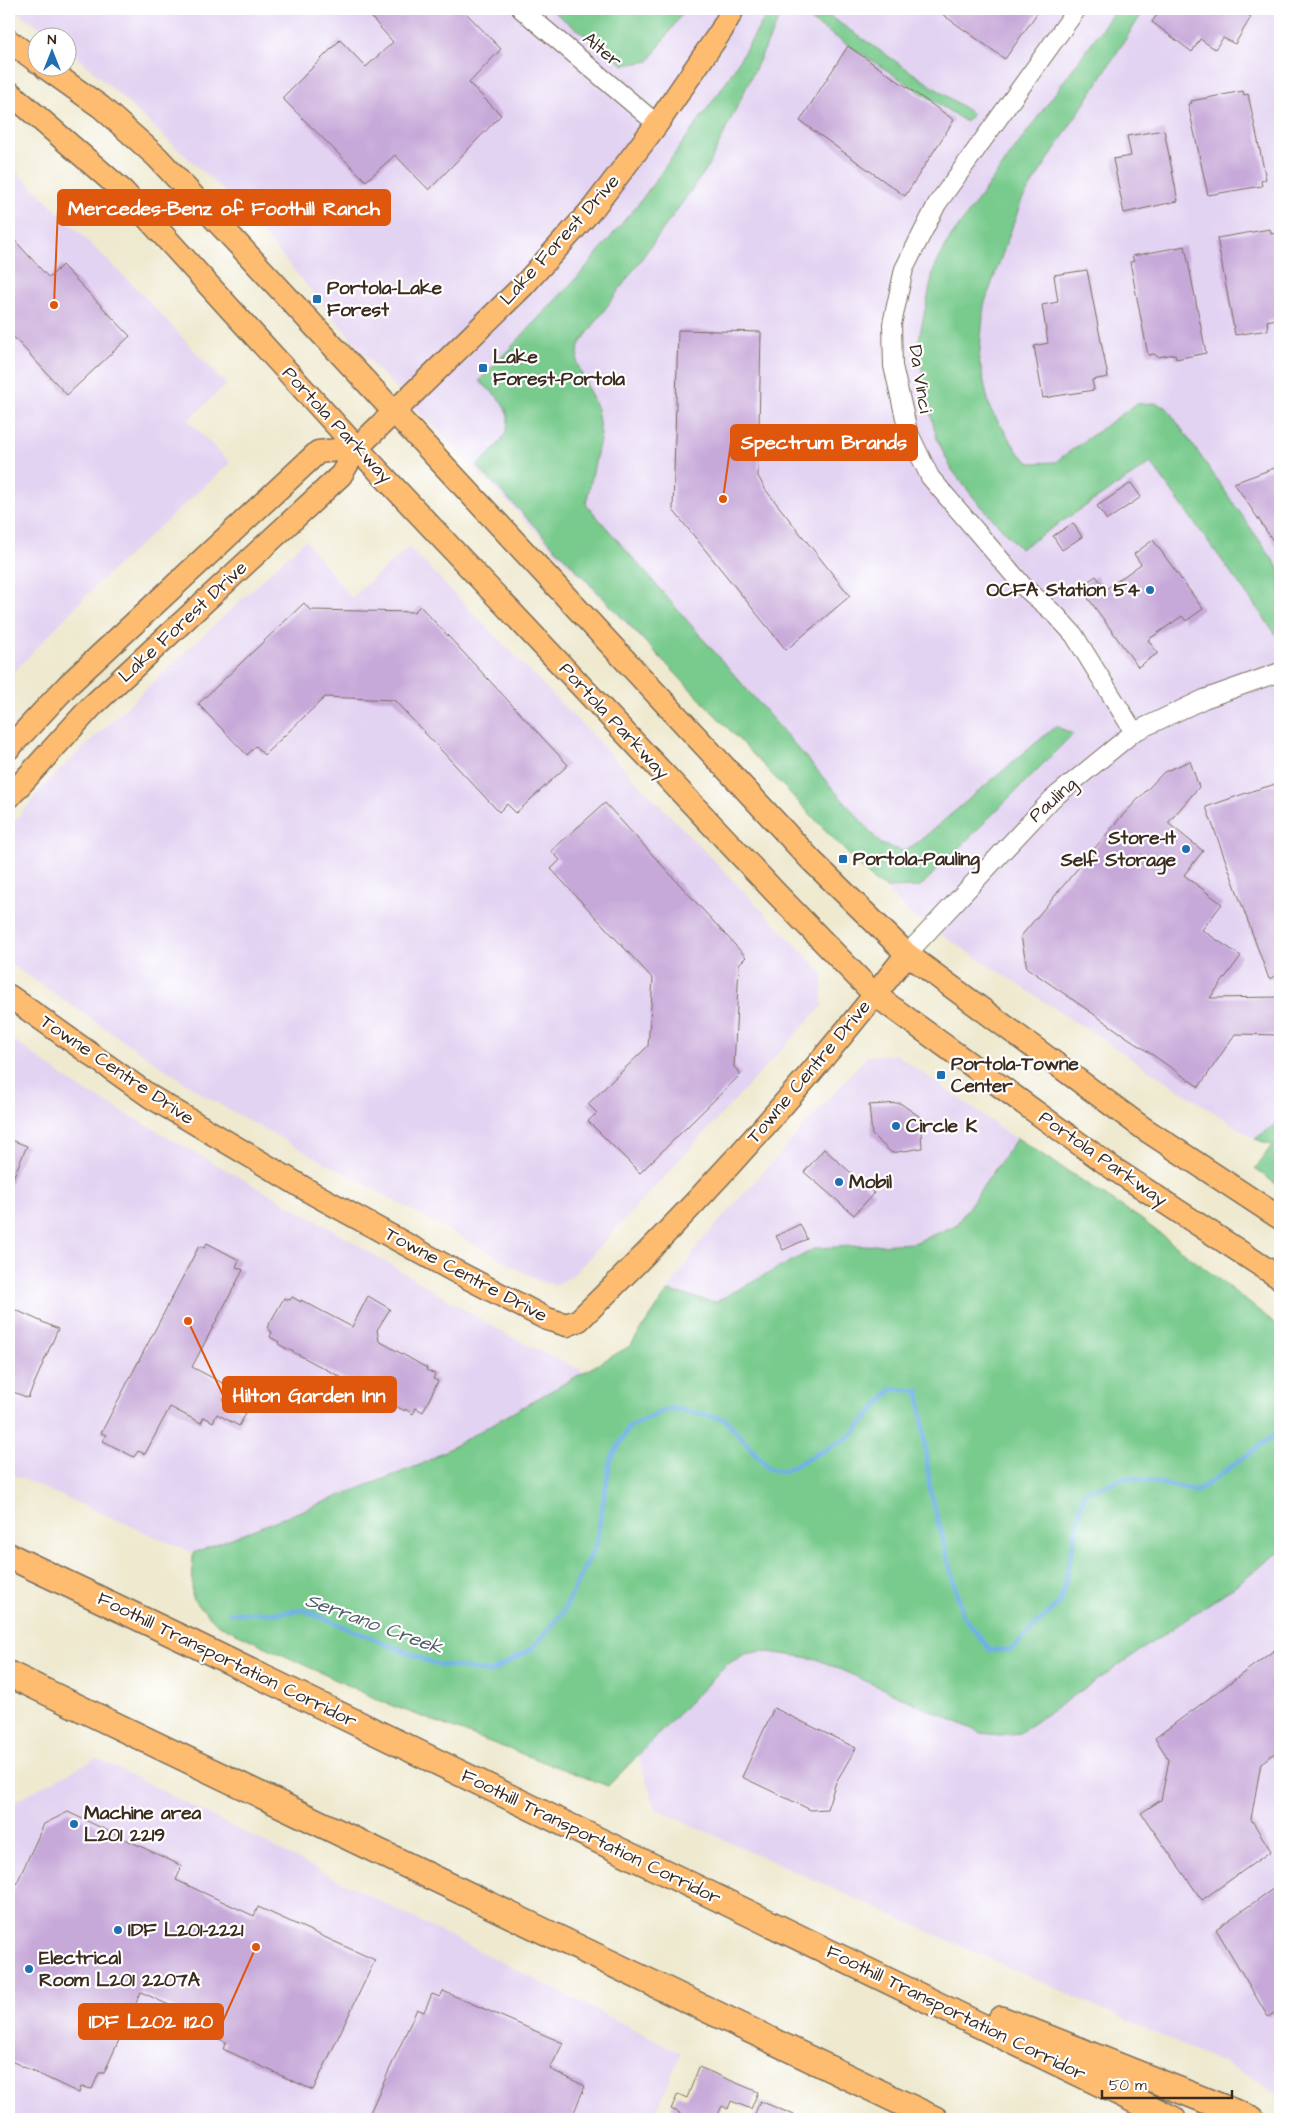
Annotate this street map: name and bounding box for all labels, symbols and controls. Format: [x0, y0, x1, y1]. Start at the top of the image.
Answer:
street label: Alter [577, 26, 628, 75]
north arrow [28, 28, 78, 78]
text: N [48, 30, 57, 50]
street label: Lake Forest Drive [494, 169, 626, 311]
callout: Mercedes-Benz of Foothill Ranch [58, 190, 390, 225]
text: Mercedes-Benz of Foothill Ranch [68, 195, 381, 223]
place label: Portola-Lake Forest [327, 275, 443, 324]
marker: Portola-Lake Forest [311, 293, 323, 305]
street label: Da Vinci [901, 343, 939, 415]
place label: Lake Forest-Portola [493, 344, 625, 393]
street label: Portola Parkway [275, 360, 399, 491]
marker: Lake Forest-Portola [477, 362, 489, 374]
callout: Spectrum Brands [731, 425, 917, 460]
text: Spectrum Brands [740, 429, 907, 457]
street label: Lake Forest Drive [112, 555, 254, 689]
place label: OCFA Station 54 [987, 577, 1140, 604]
marker: OCFA Station 54 [1144, 584, 1156, 596]
street label: Portola Parkway [552, 656, 676, 787]
street label: Pauling [1023, 771, 1084, 830]
place label: Store-It Self Storage [1060, 825, 1177, 875]
marker: Store-It Self Storage [1180, 843, 1192, 855]
place label: Portola-Pauling [853, 846, 980, 874]
marker: Portola-Pauling [837, 853, 849, 865]
street label: Towne Centre Drive [741, 994, 877, 1150]
street label: Towne Centre Drive [35, 1008, 199, 1132]
place label: Portola-Towne Center [951, 1051, 1080, 1100]
marker: Portola-Towne Center [935, 1069, 947, 1081]
street label: Portola Parkway [1033, 1105, 1173, 1215]
place label: Circle K [906, 1113, 978, 1140]
marker: Circle K [890, 1120, 902, 1132]
place label: Mobil [849, 1169, 892, 1196]
marker: Mobil [833, 1176, 845, 1188]
street label: Towne Centre Drive [380, 1221, 552, 1329]
callout: Hilton Garden Inn [223, 1377, 396, 1412]
text: Hilton Garden Inn [233, 1382, 385, 1410]
street label: Foothill Transportation Corridor [93, 1585, 362, 1735]
water label: Serrano Creek [301, 1586, 447, 1662]
street label: Foothill Transportation Corridor [457, 1762, 726, 1912]
place label: Machine area L201 2219 [84, 1800, 202, 1849]
marker: Machine area L201 2219 [68, 1818, 80, 1830]
place label: IDF L201-2221 [128, 1917, 244, 1944]
marker: IDF L201-2221 [112, 1924, 124, 1936]
street label: Foothill Transportation Corridor [822, 1938, 1091, 2088]
place label: Electrical Room L201 2207A [39, 1945, 201, 1994]
marker: Electrical Room L201 2207A [23, 1963, 35, 1975]
callout: IDF L202 1120 [79, 2004, 223, 2039]
text: IDF L202 1120 [89, 2008, 214, 2036]
scale bar [1102, 2068, 1232, 2100]
text: 50 m [1109, 2075, 1147, 2096]

